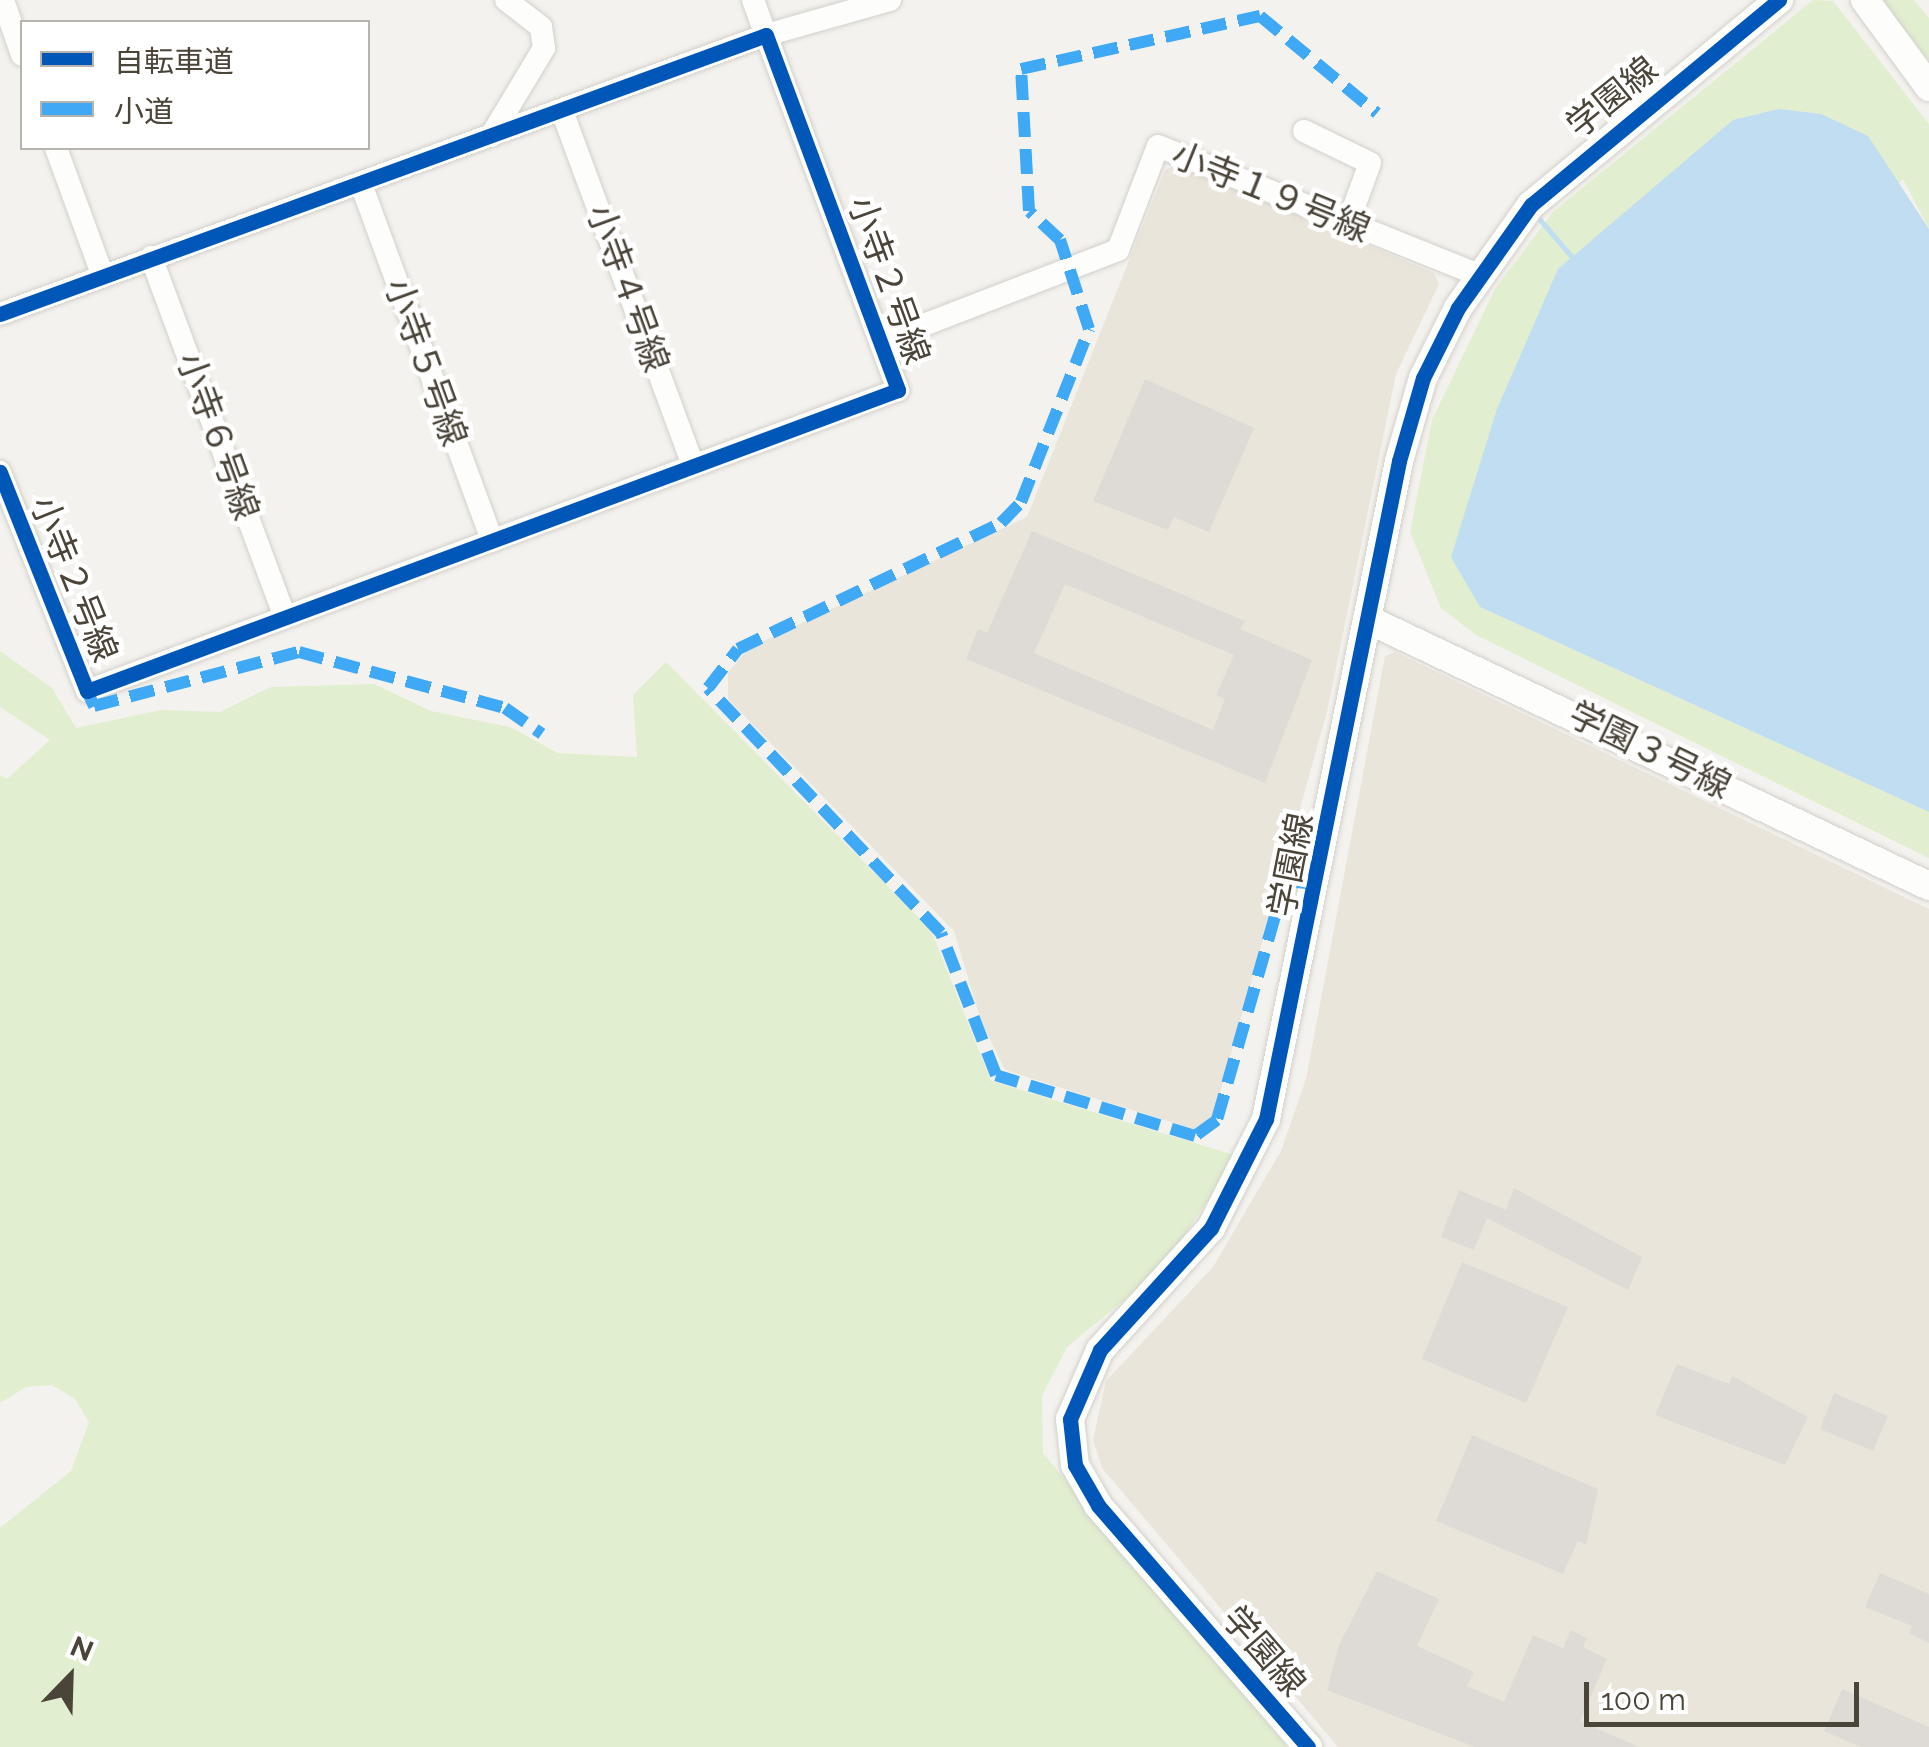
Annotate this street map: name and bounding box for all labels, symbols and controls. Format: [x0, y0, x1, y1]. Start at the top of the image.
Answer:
legend [20, 20, 370, 150]
text: 自転車道 [114, 44, 234, 79]
street label: 学園線 [1558, 48, 1666, 146]
text: 小道 [114, 94, 174, 129]
street label: 小寺１９号線 [1166, 133, 1376, 251]
street label: 小寺２号線 [839, 191, 939, 369]
street label: 小寺４号線 [578, 199, 678, 377]
street label: 小寺５号線 [376, 273, 476, 451]
street label: 小寺６号線 [168, 347, 268, 525]
street label: 小寺２号線 [22, 490, 126, 668]
street label: 学園３号線 [1562, 693, 1738, 807]
street label: 学園線 [1260, 809, 1322, 921]
street label: 学園線 [1214, 1598, 1314, 1704]
north arrow [20, 1627, 120, 1727]
text: N [66, 1630, 98, 1668]
scale bar [1589, 1662, 1864, 1724]
text: 100 m [1601, 1682, 1686, 1717]

